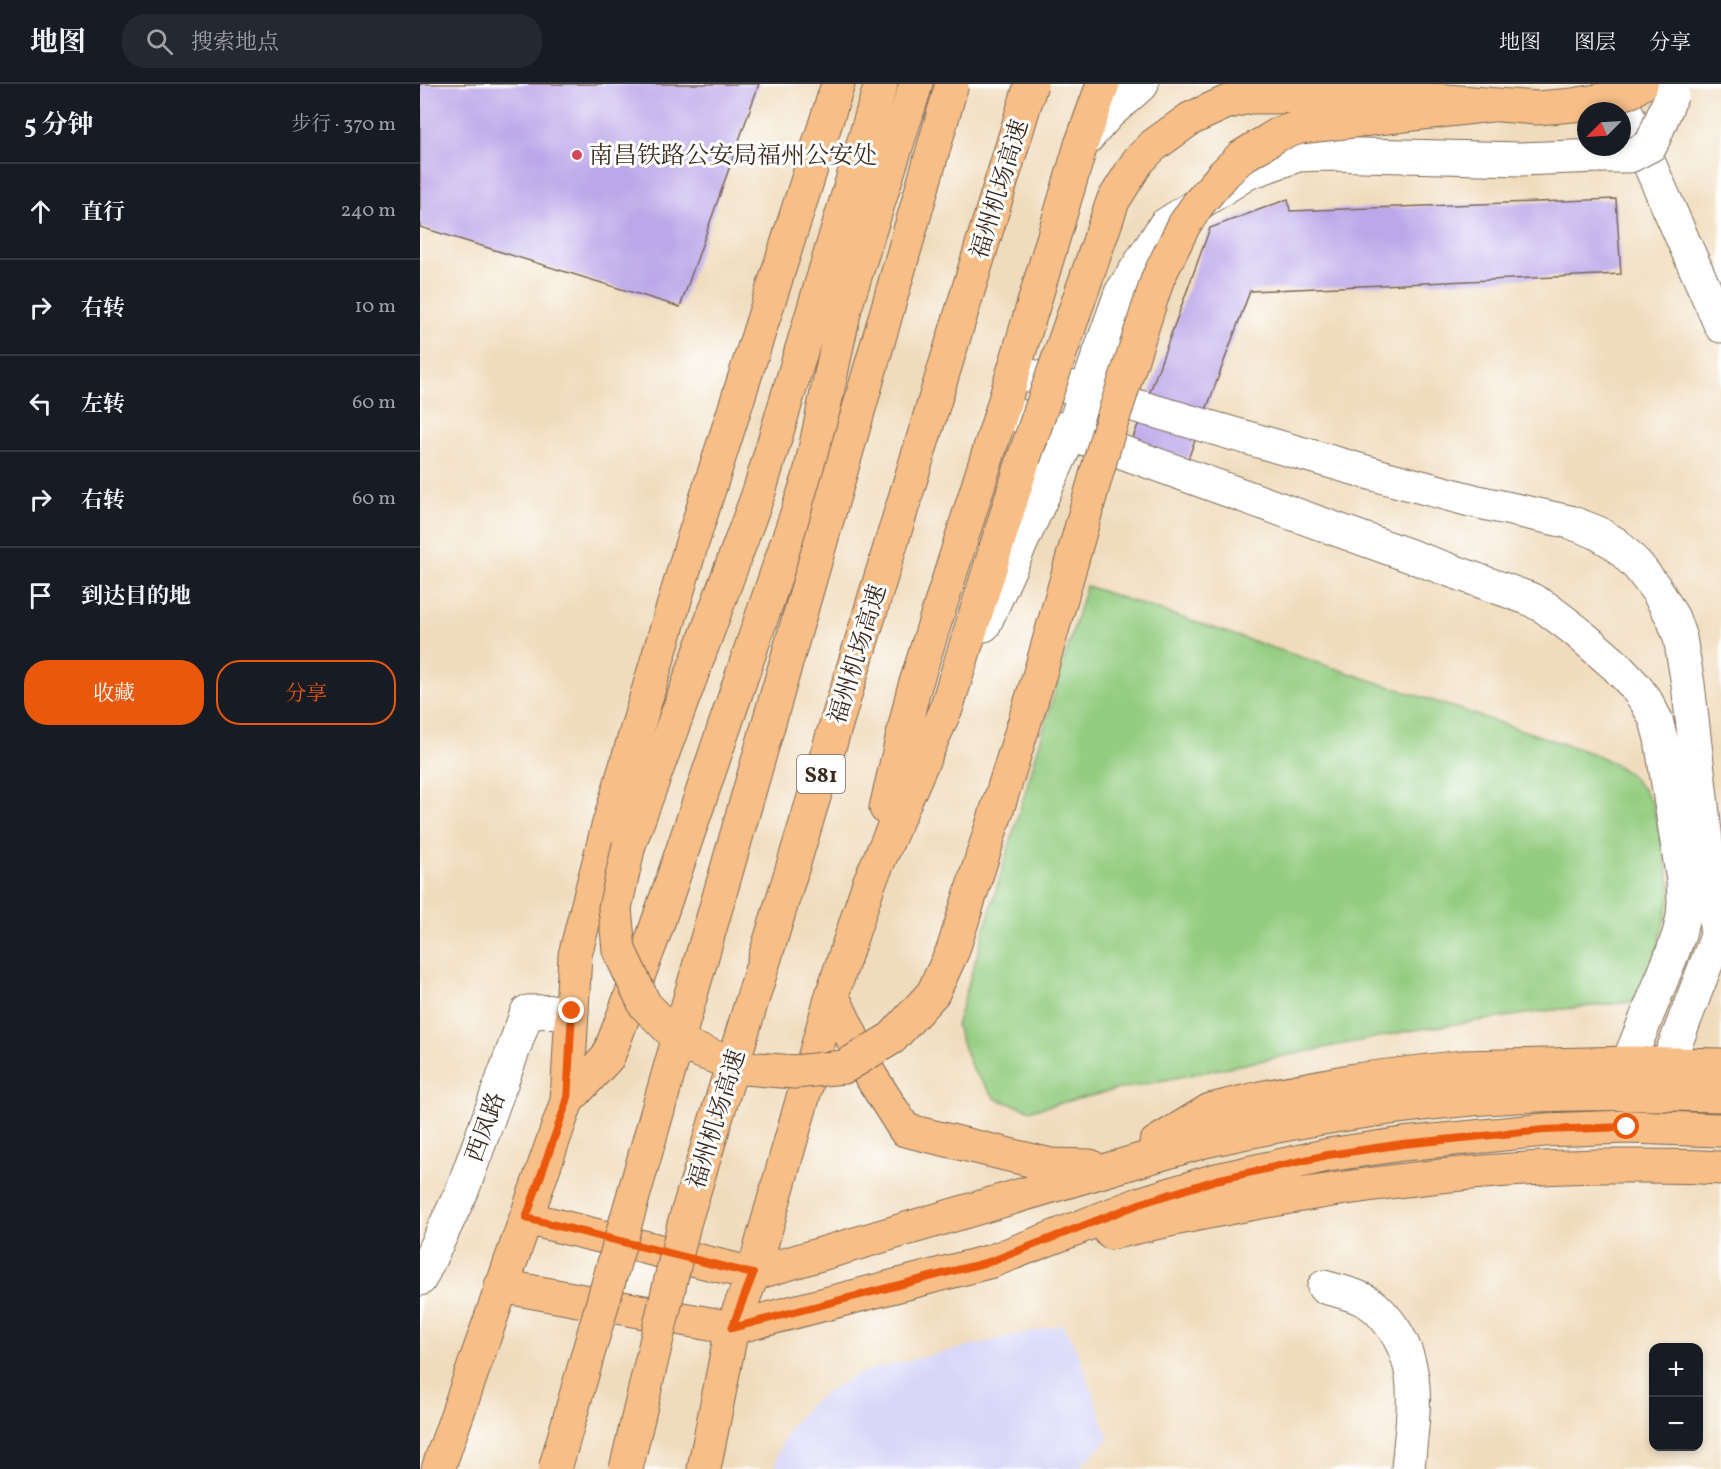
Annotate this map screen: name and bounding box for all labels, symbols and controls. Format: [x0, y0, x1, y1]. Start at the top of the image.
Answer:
search box [122, 14, 542, 68]
text: 地图 [30, 24, 86, 63]
icon: search [143, 25, 176, 58]
text: 搜索地点 [191, 28, 279, 59]
text: 地图 [1499, 29, 1541, 58]
text: 图层 [1574, 29, 1616, 58]
text: 分享 [1649, 29, 1691, 58]
north arrow [1577, 102, 1631, 156]
text: 5 分钟 [24, 108, 94, 144]
text: 步行 · 370 m [291, 111, 396, 139]
street label: 福州机场高速 [964, 116, 1038, 263]
place label: 南昌铁路公安局福州公安处 [589, 140, 877, 174]
marker: 南昌铁路公安局福州公安处 [570, 148, 584, 162]
icon: ahead [24, 195, 57, 228]
text: 240 m [341, 197, 396, 225]
text: 直行 [81, 198, 125, 229]
icon: right [24, 291, 57, 324]
text: 10 m [355, 293, 396, 321]
text: 右转 [81, 294, 125, 325]
icon: left [24, 387, 57, 420]
text: 60 m [352, 389, 396, 417]
text: 左转 [81, 390, 125, 421]
icon: right [24, 483, 57, 516]
text: 60 m [352, 485, 396, 513]
text: 右转 [81, 486, 125, 517]
icon: arrive [24, 579, 57, 612]
street label: 福州机场高速 [822, 581, 896, 728]
text: 到达目的地 [81, 582, 191, 613]
button: 收藏 [24, 660, 204, 725]
button: 分享 [216, 660, 396, 725]
road number: S81 [797, 755, 845, 793]
route end [558, 997, 584, 1023]
street label: 福州机场高速 [681, 1046, 755, 1193]
street label: 西凤路 [459, 1088, 515, 1167]
route start [1613, 1113, 1639, 1139]
map controls [1649, 1343, 1703, 1451]
button: + [1649, 1343, 1703, 1397]
button: − [1649, 1397, 1703, 1451]

